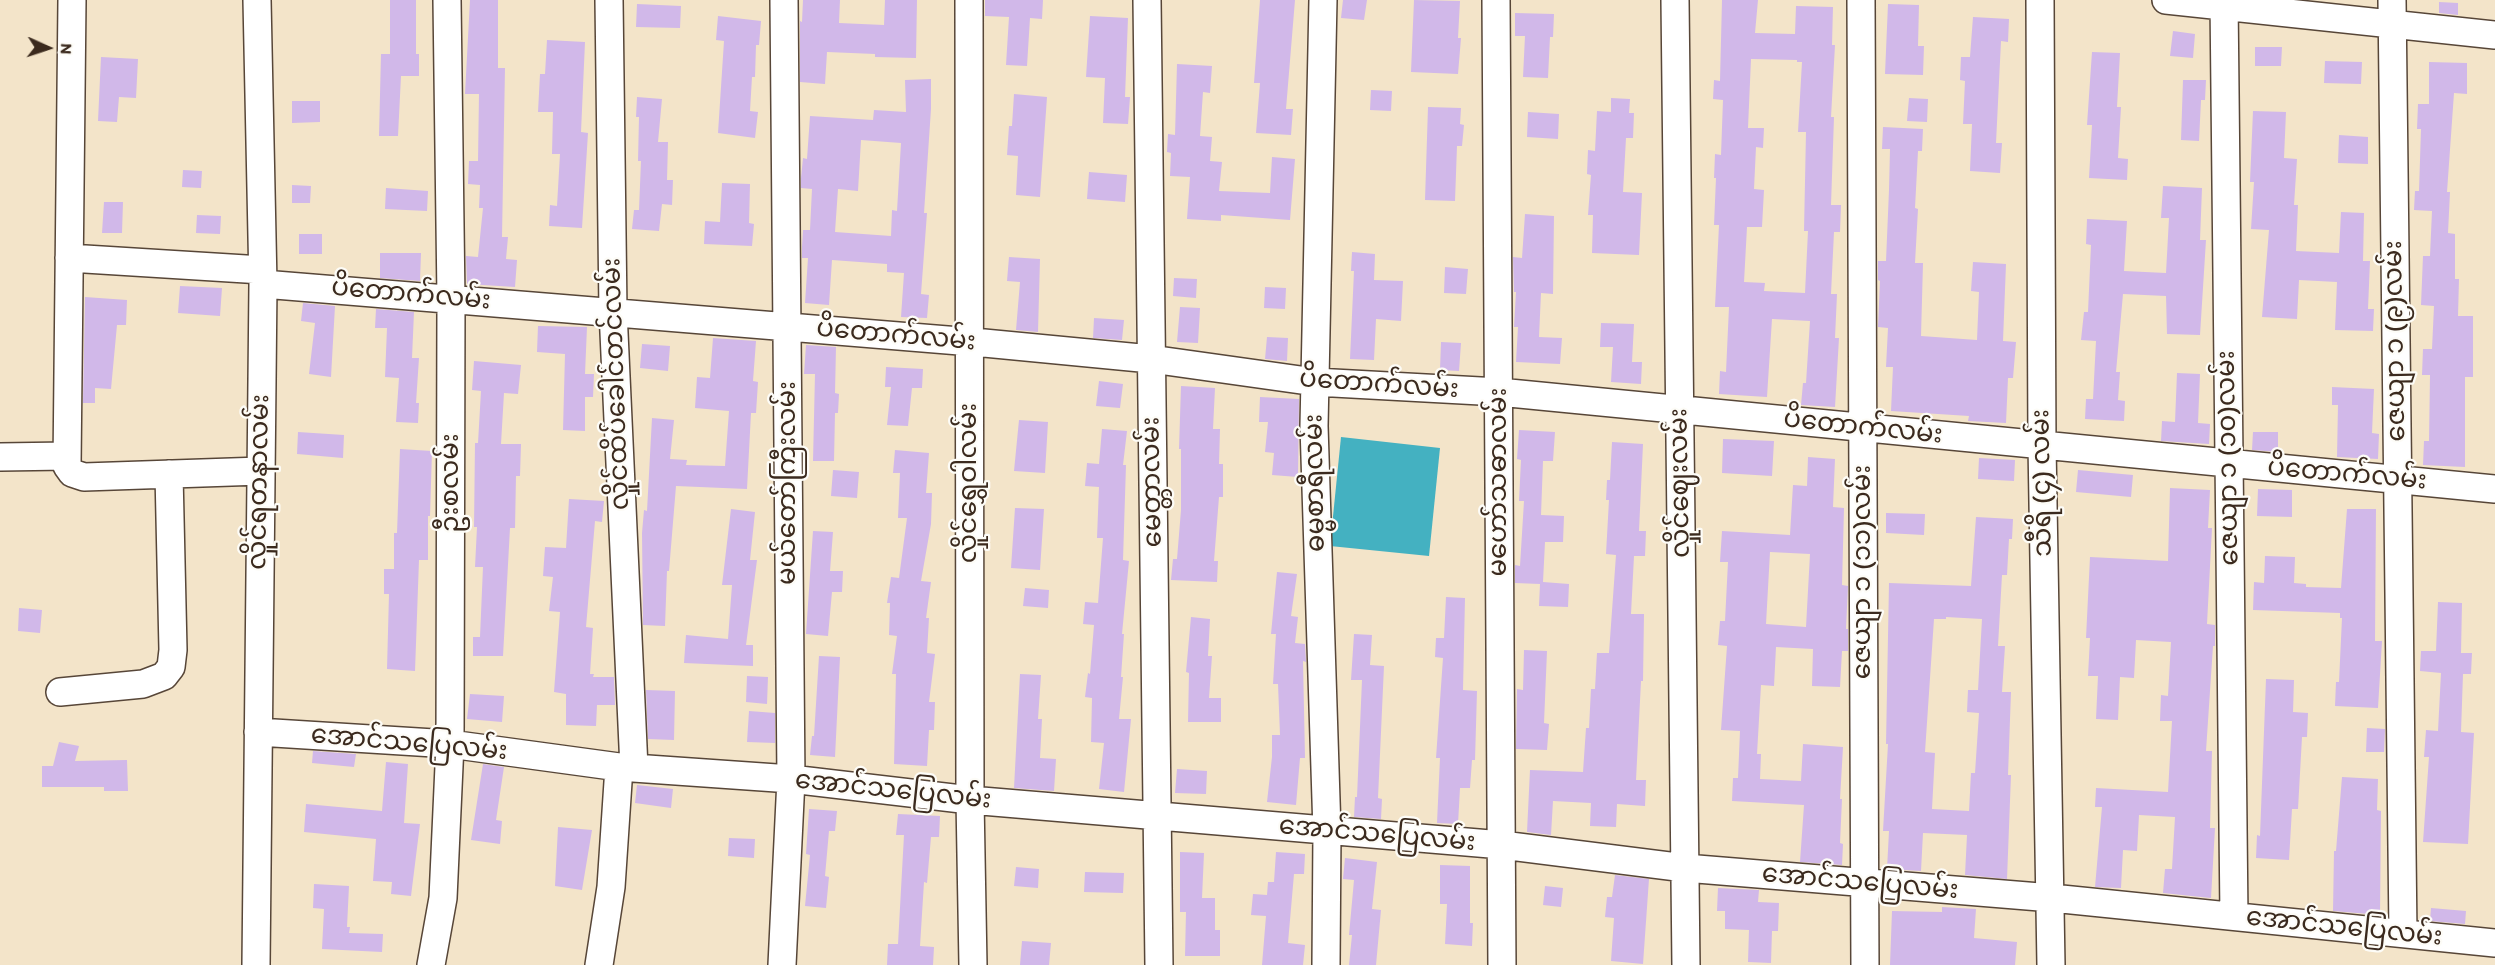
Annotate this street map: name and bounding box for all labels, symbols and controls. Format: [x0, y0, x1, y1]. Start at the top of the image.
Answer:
north arrow [18, 18, 78, 78]
text: N [57, 43, 76, 55]
street label: ဇေယျာ ၁ (၉)လမ်း [2379, 240, 2413, 442]
street label: လှိုင်ထိပ်ခေါင်တင်လမ်း [597, 257, 637, 511]
street label: ပိတောက်လမ်း [330, 272, 492, 318]
street label: ပိတောက်လမ်း [815, 313, 977, 359]
street label: ဇေယျာ ၁ (၁၀)လမ်း [2212, 350, 2246, 566]
street label: ပိတောက်လမ်း [1298, 364, 1460, 406]
street label: မယ်တော်ကြီးလမ်း [772, 381, 804, 585]
street label: မဟော်သဓာလမ်း [1483, 387, 1515, 577]
street label: လှိုင်ရတနာလမ်း [243, 394, 277, 570]
street label: လှိုင်ရွှေဝါလမ်း [953, 403, 985, 563]
street label: ပိတောက်လမ်း [1782, 404, 1944, 452]
street label: လှိုင်ဈေးလမ်း [1664, 408, 1698, 558]
street label: သီရိ (၄) လမ်း [2026, 409, 2060, 557]
street label: ဓမ္မစာရီလမ်း [1299, 414, 1333, 552]
street label: မေတ္တာလမ်း [1136, 416, 1170, 548]
street label: ဦးစလမ်း [435, 433, 467, 533]
street label: ပိတောက်လမ်း [2266, 452, 2428, 498]
street label: ဇေယျာ ၁ (၁၁)လမ်း [1847, 465, 1879, 679]
street label: အောင်သပြေလမ်း [309, 720, 509, 768]
street label: အောင်သပြေလမ်း [793, 765, 993, 817]
street label: အောင်သပြေလမ်း [1277, 811, 1477, 859]
street label: အောင်သပြေလမ်း [1760, 859, 1960, 907]
street label: အောင်သပြေလမ်း [2244, 902, 2444, 954]

